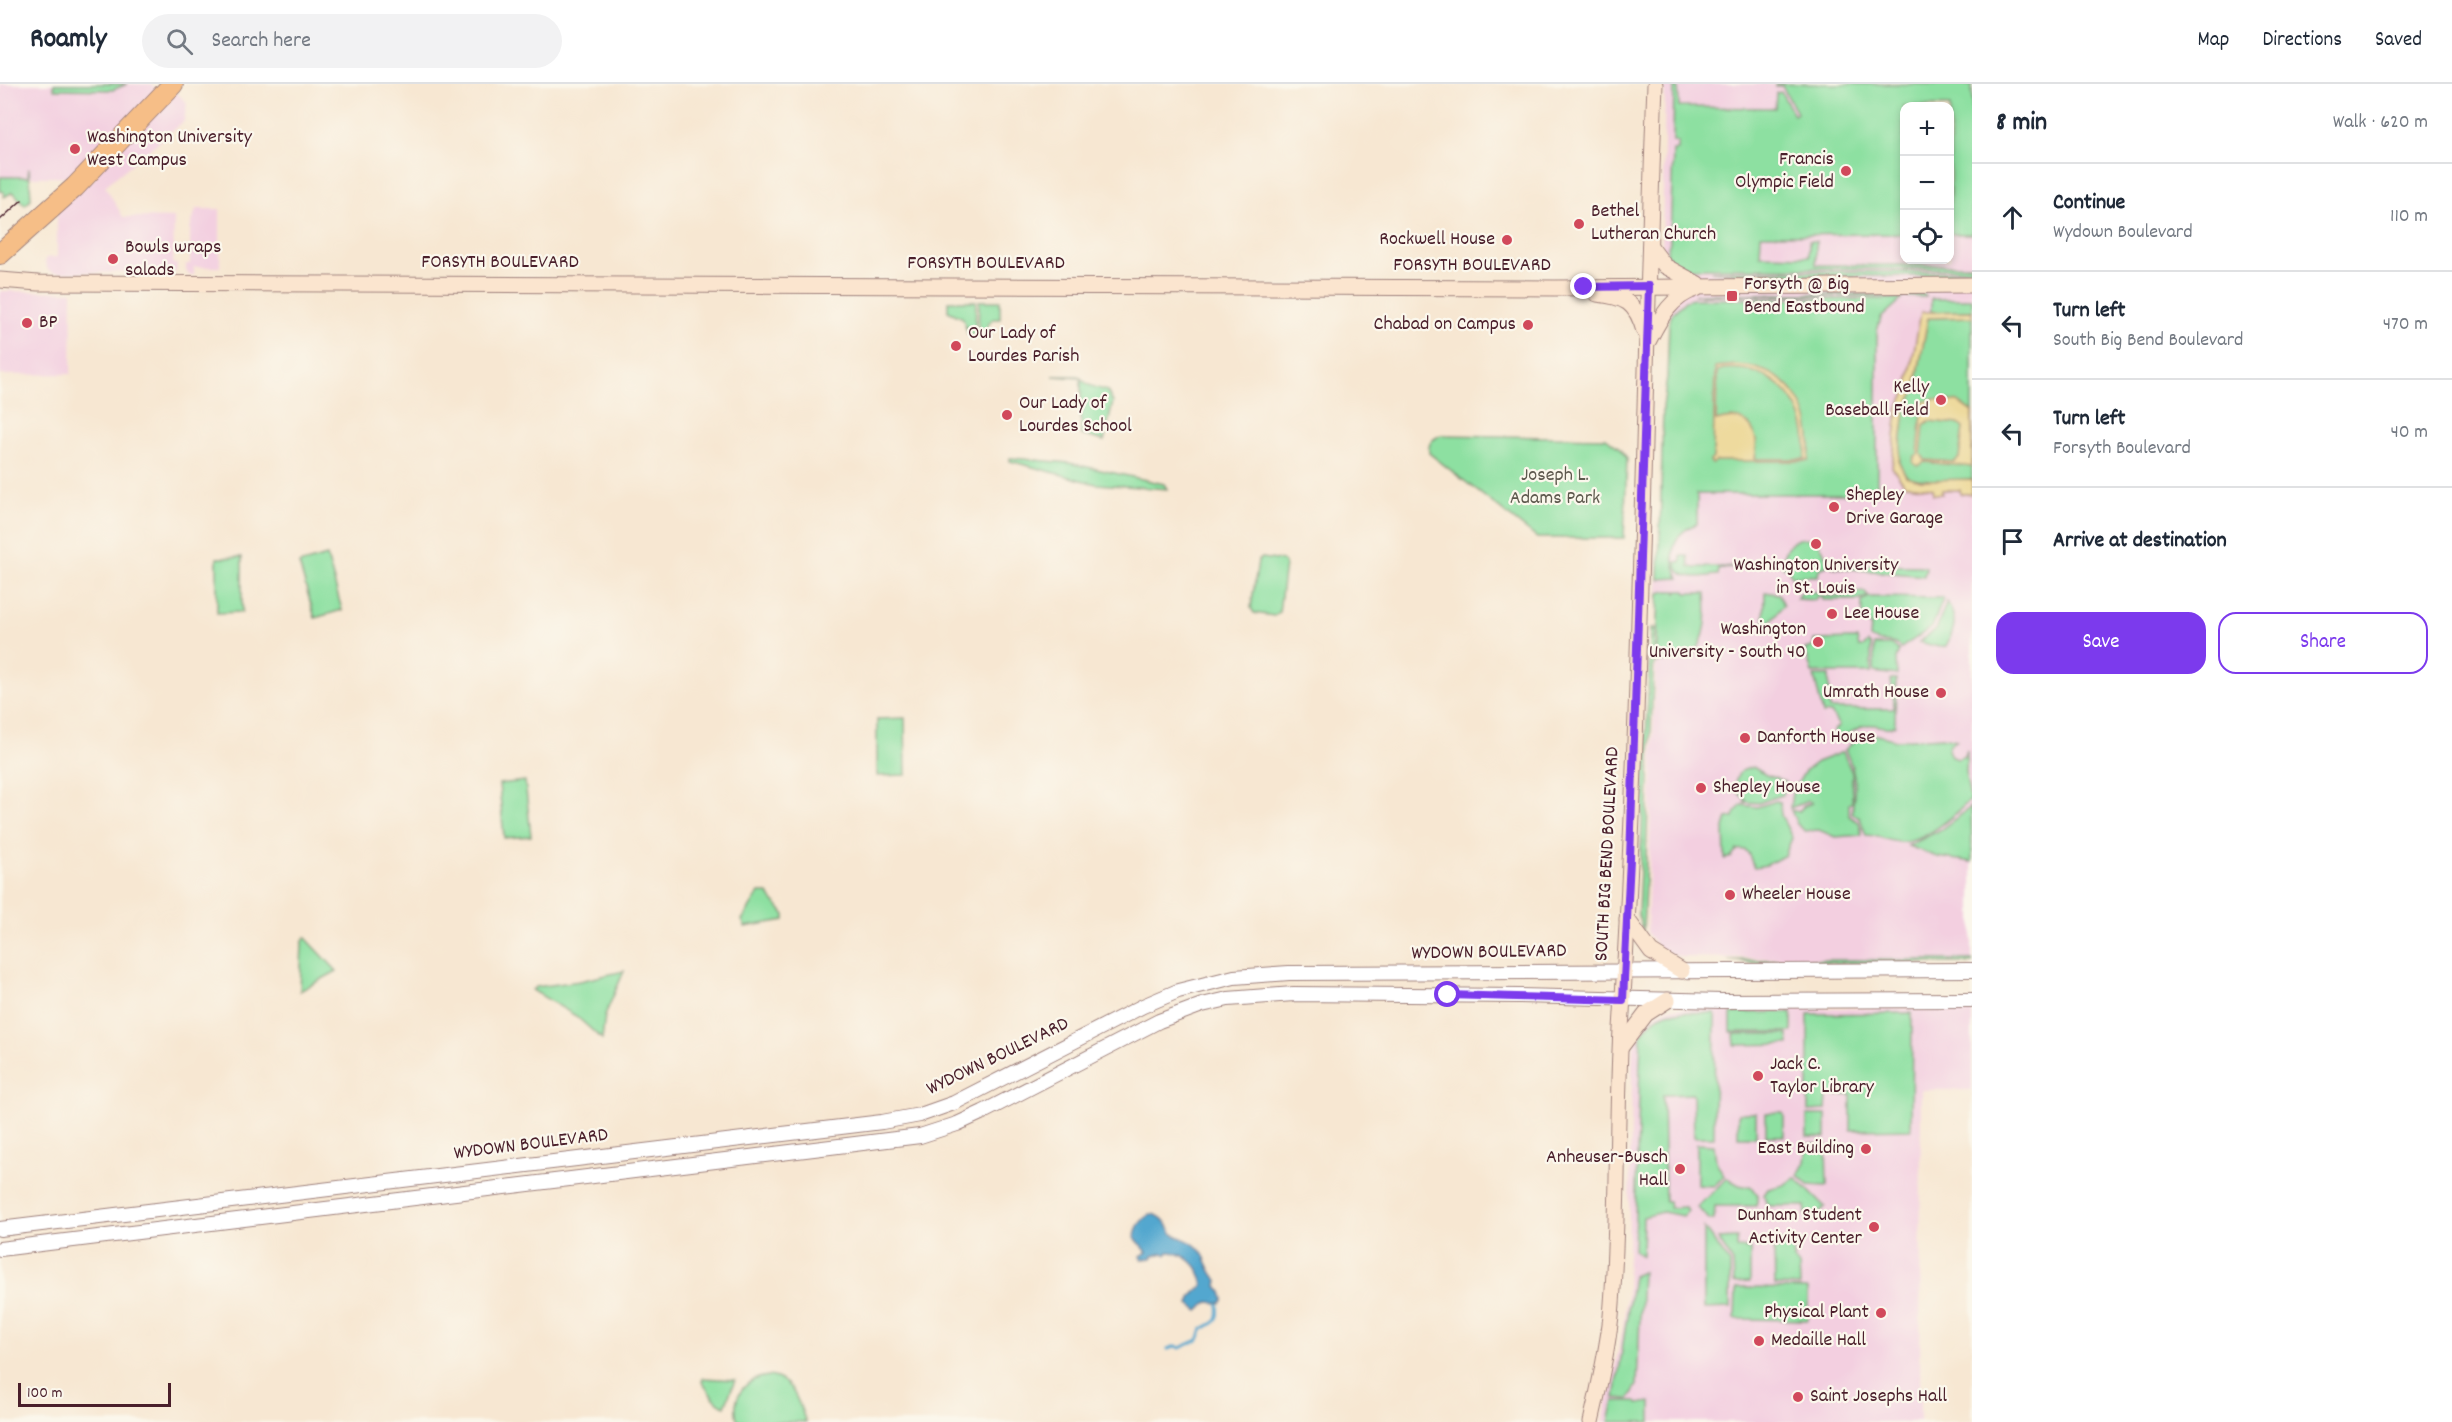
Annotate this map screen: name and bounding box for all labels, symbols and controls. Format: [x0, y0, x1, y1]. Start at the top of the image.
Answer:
search box [142, 14, 562, 68]
text: Roamly [30, 21, 106, 61]
icon: search [163, 25, 196, 58]
text: Search here [211, 26, 311, 57]
text: Map [2198, 26, 2229, 56]
text: Directions [2262, 26, 2342, 56]
text: Saved [2375, 26, 2422, 56]
map controls [1900, 102, 1954, 264]
button: + [1900, 102, 1954, 156]
text: 8 min [1996, 105, 2047, 142]
text: Walk · 620 m [2333, 109, 2428, 137]
place label: Washington University West Campus [87, 124, 253, 175]
marker: Washington University West Campus [68, 142, 82, 156]
place label: Francis Olympic Field [1735, 146, 1834, 197]
button: − [1900, 156, 1954, 210]
marker: Francis Olympic Field [1839, 164, 1853, 178]
text: Continue [2053, 188, 2125, 219]
place label: Bethel Lutheran Church [1591, 198, 1716, 249]
icon: ahead [1996, 201, 2029, 234]
text: 110 m [2390, 203, 2428, 231]
button: locate [1900, 210, 1954, 264]
marker: Bethel Lutheran Church [1572, 217, 1586, 231]
text: Wydown Boulevard [2053, 219, 2193, 247]
place label: Rockwell House [1379, 226, 1495, 254]
marker: Rockwell House [1500, 233, 1514, 247]
place label: Bowls wraps salads [125, 234, 221, 285]
street label: FORSYTH BOULEVARD [421, 249, 579, 277]
street label: FORSYTH BOULEVARD [907, 250, 1065, 278]
marker: Bowls wraps salads [106, 252, 120, 266]
street label: FORSYTH BOULEVARD [1393, 252, 1551, 280]
place label: Forsyth @ Big Bend Eastbound [1744, 271, 1865, 322]
route end [1570, 273, 1596, 299]
marker: Forsyth @ Big Bend Eastbound [1725, 289, 1739, 303]
text: Turn left [2053, 296, 2125, 327]
place label: BP [39, 309, 58, 337]
icon: left [1996, 309, 2029, 342]
place label: Chabad on Campus [1374, 311, 1516, 339]
text: 470 m [2383, 311, 2428, 339]
marker: BP [20, 316, 34, 330]
marker: Chabad on Campus [1521, 318, 1535, 332]
place label: Our Lady of Lourdes Parish [968, 320, 1079, 371]
text: South Big Bend Boulevard [2053, 327, 2244, 355]
marker: Our Lady of Lourdes Parish [949, 339, 963, 353]
place label: Kelly Baseball Field [1825, 374, 1930, 425]
place label: Our Lady of Lourdes School [1019, 390, 1132, 441]
marker: Kelly Baseball Field [1934, 393, 1948, 407]
text: Turn left [2053, 404, 2125, 435]
marker: Our Lady of Lourdes School [1000, 408, 1014, 422]
icon: left [1996, 417, 2029, 450]
text: 40 m [2390, 419, 2428, 447]
text: Forsyth Boulevard [2053, 435, 2191, 463]
park label: Joseph L. Adams Park [1510, 462, 1600, 513]
place label: Shepley Drive Garage [1846, 482, 1943, 533]
marker: Shepley Drive Garage [1827, 500, 1841, 514]
icon: arrive [1996, 525, 2029, 558]
text: Arrive at destination [2053, 526, 2227, 557]
marker: Washington University in St. Louis [1809, 537, 1823, 551]
place label: Washington University in St. Louis [1734, 552, 1899, 603]
place label: Lee House [1844, 600, 1920, 628]
marker: Lee House [1825, 607, 1839, 621]
button: Save [1996, 612, 2206, 674]
button: Share [2218, 612, 2428, 674]
place label: Washington University - South 40 [1649, 616, 1806, 667]
marker: Washington University - South 40 [1811, 635, 1825, 649]
place label: Umrath House [1823, 679, 1929, 707]
marker: Umrath House [1934, 686, 1948, 700]
place label: Danforth House [1757, 724, 1876, 752]
marker: Danforth House [1738, 731, 1752, 745]
street label: SOUTH BIG BEND BOULEVARD [1588, 746, 1628, 962]
place label: Shepley House [1713, 774, 1820, 802]
marker: Shepley House [1694, 781, 1708, 795]
place label: Wheeler House [1742, 881, 1851, 909]
marker: Wheeler House [1723, 888, 1737, 902]
street label: WYDOWN BOULEVARD [1411, 938, 1567, 968]
route start [1434, 981, 1460, 1007]
street label: WYDOWN BOULEVARD [922, 1010, 1074, 1104]
place label: Jack C. Taylor Library [1770, 1051, 1875, 1102]
marker: Jack C. Taylor Library [1751, 1069, 1765, 1083]
street label: WYDOWN BOULEVARD [452, 1122, 610, 1168]
place label: East Building [1758, 1135, 1854, 1163]
marker: East Building [1859, 1142, 1873, 1156]
place label: Anheuser-Busch Hall [1546, 1144, 1668, 1195]
marker: Anheuser-Busch Hall [1673, 1162, 1687, 1176]
place label: Dunham Student Activity Center [1737, 1202, 1863, 1253]
marker: Dunham Student Activity Center [1867, 1220, 1881, 1234]
place label: Physical Plant [1764, 1299, 1869, 1327]
marker: Physical Plant [1874, 1306, 1888, 1320]
place label: Medaille Hall [1771, 1327, 1866, 1355]
marker: Medaille Hall [1752, 1334, 1766, 1348]
scale bar [18, 1380, 171, 1408]
text: 100 m [27, 1382, 63, 1405]
place label: Saint Josephs Hall [1810, 1383, 1947, 1411]
marker: Saint Josephs Hall [1791, 1390, 1805, 1404]

